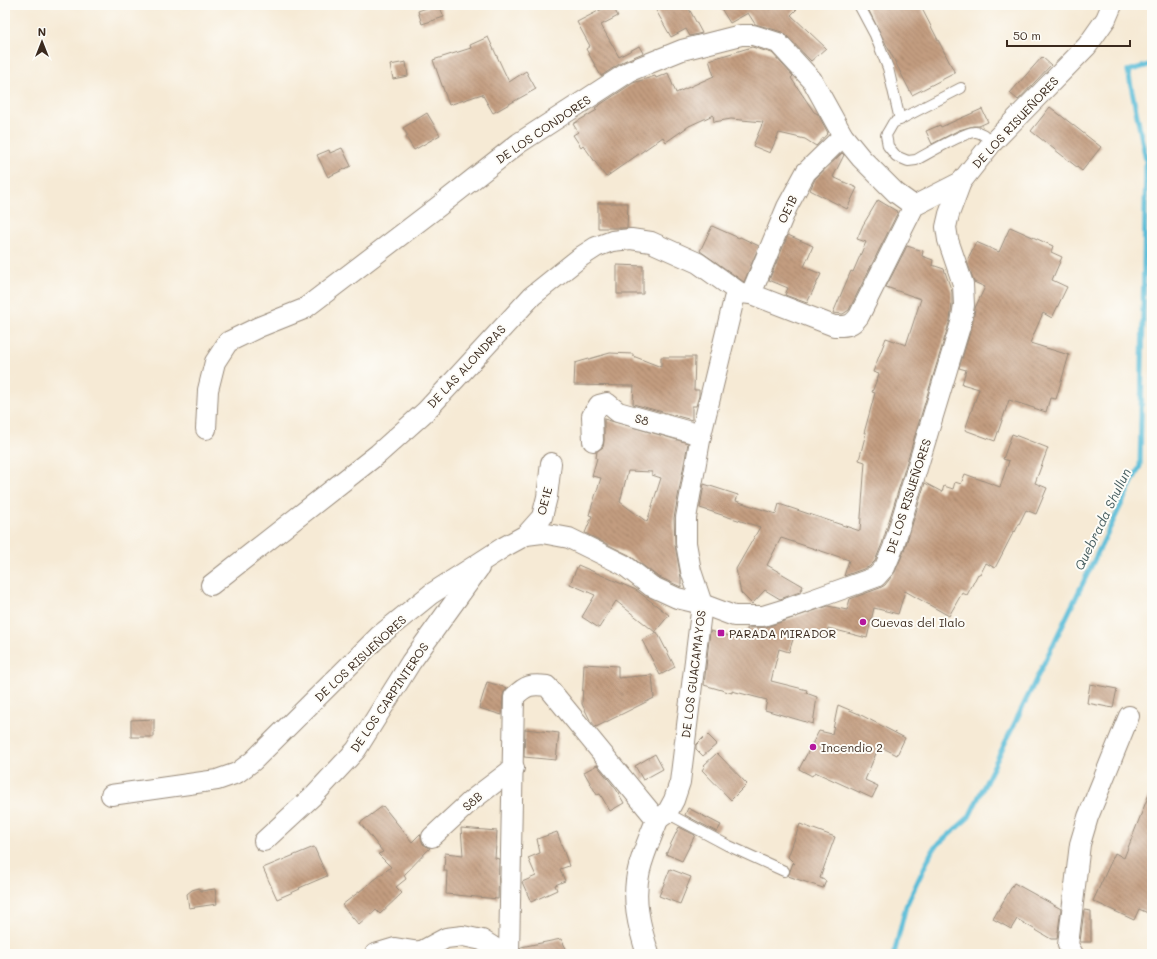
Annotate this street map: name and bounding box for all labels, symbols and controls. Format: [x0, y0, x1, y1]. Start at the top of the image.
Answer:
north arrow [22, 22, 62, 62]
scale bar [1007, 22, 1130, 48]
text: N [38, 24, 46, 39]
text: 50 m [1013, 27, 1041, 43]
street label: DE LOS RISUEÑORES [968, 73, 1062, 171]
street label: DE LOS CONDORES [492, 91, 594, 167]
street label: OE1B [774, 192, 800, 226]
street label: DE LAS ALONDRAS [423, 321, 509, 411]
street label: S8 [633, 409, 651, 429]
street label: DE LOS RISUEÑORES [882, 436, 934, 555]
water label: Quebrada Shullun [1070, 465, 1134, 573]
street label: OE1E [533, 485, 555, 517]
street label: DE LOS GUACAMAYOS [677, 609, 709, 739]
street label: DE LOS RISUEÑORES [311, 611, 409, 705]
place label: Cuevas del Ilalo [871, 614, 965, 630]
marker: Cuevas del Ilalo [858, 617, 868, 627]
place label: PARADA MIRADOR [729, 625, 836, 641]
marker: PARADA MIRADOR [716, 628, 726, 638]
street label: DE LOS CARPINTEROS [346, 639, 432, 755]
place label: Incendio 2 [821, 739, 883, 755]
marker: Incendio 2 [808, 742, 818, 752]
street label: S8B [459, 788, 485, 814]

